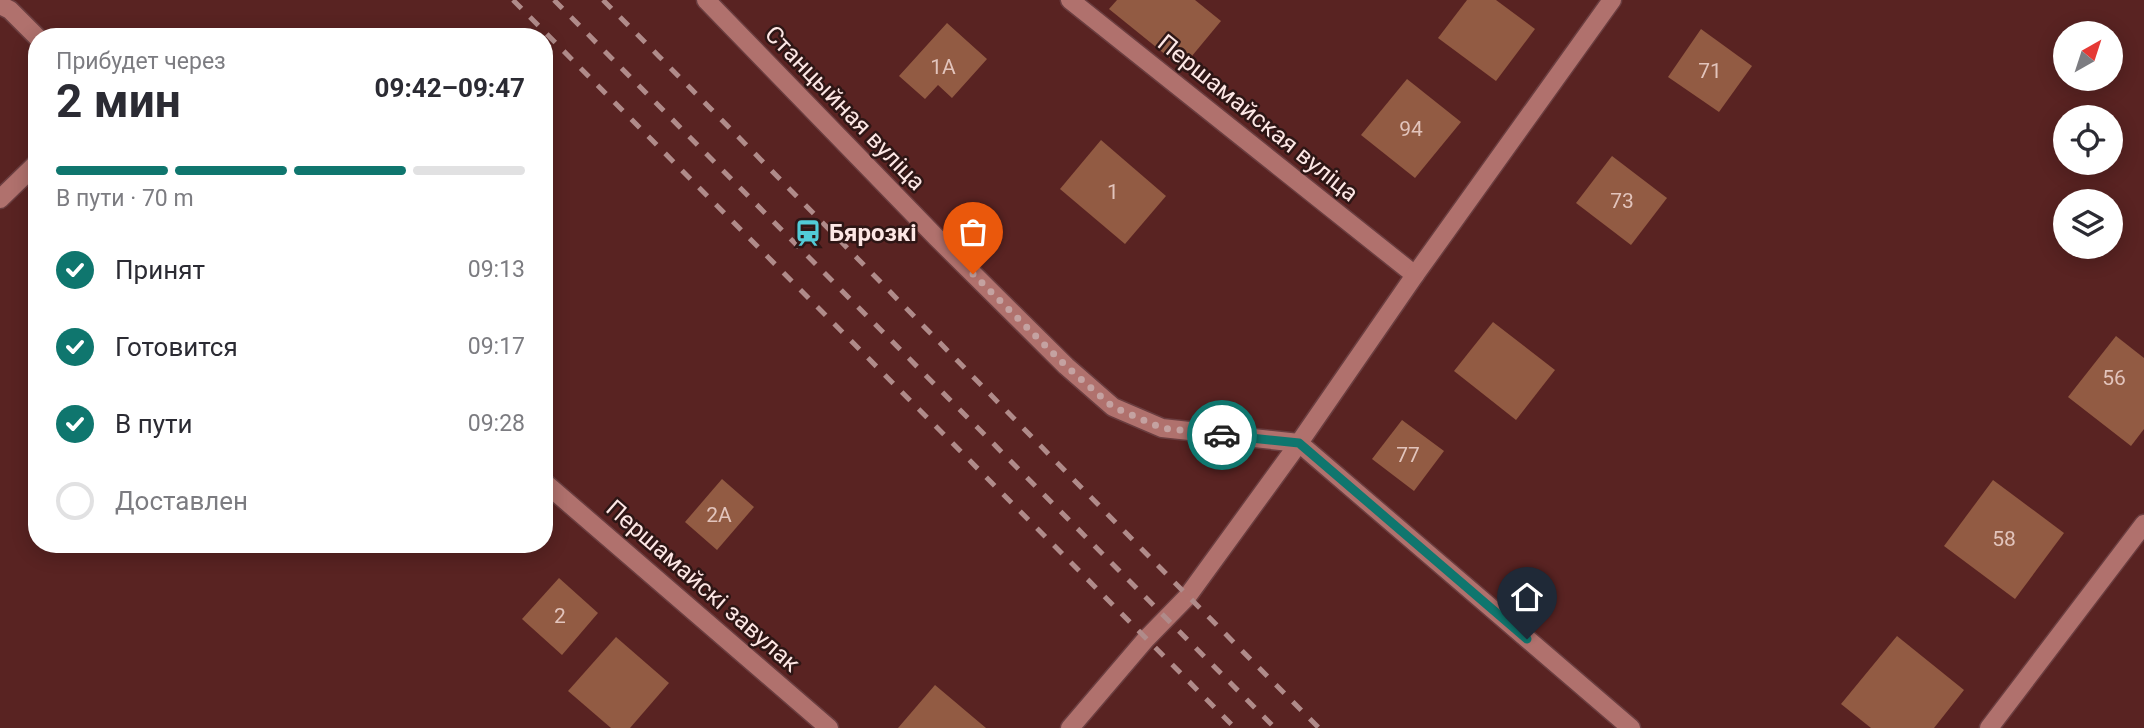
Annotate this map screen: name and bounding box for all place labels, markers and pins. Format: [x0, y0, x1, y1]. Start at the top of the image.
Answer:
pin [943, 202, 1003, 274]
station icon: Бярозкі [793, 218, 823, 248]
place label: Бярозкі [829, 219, 917, 247]
pin [1497, 567, 1557, 639]

